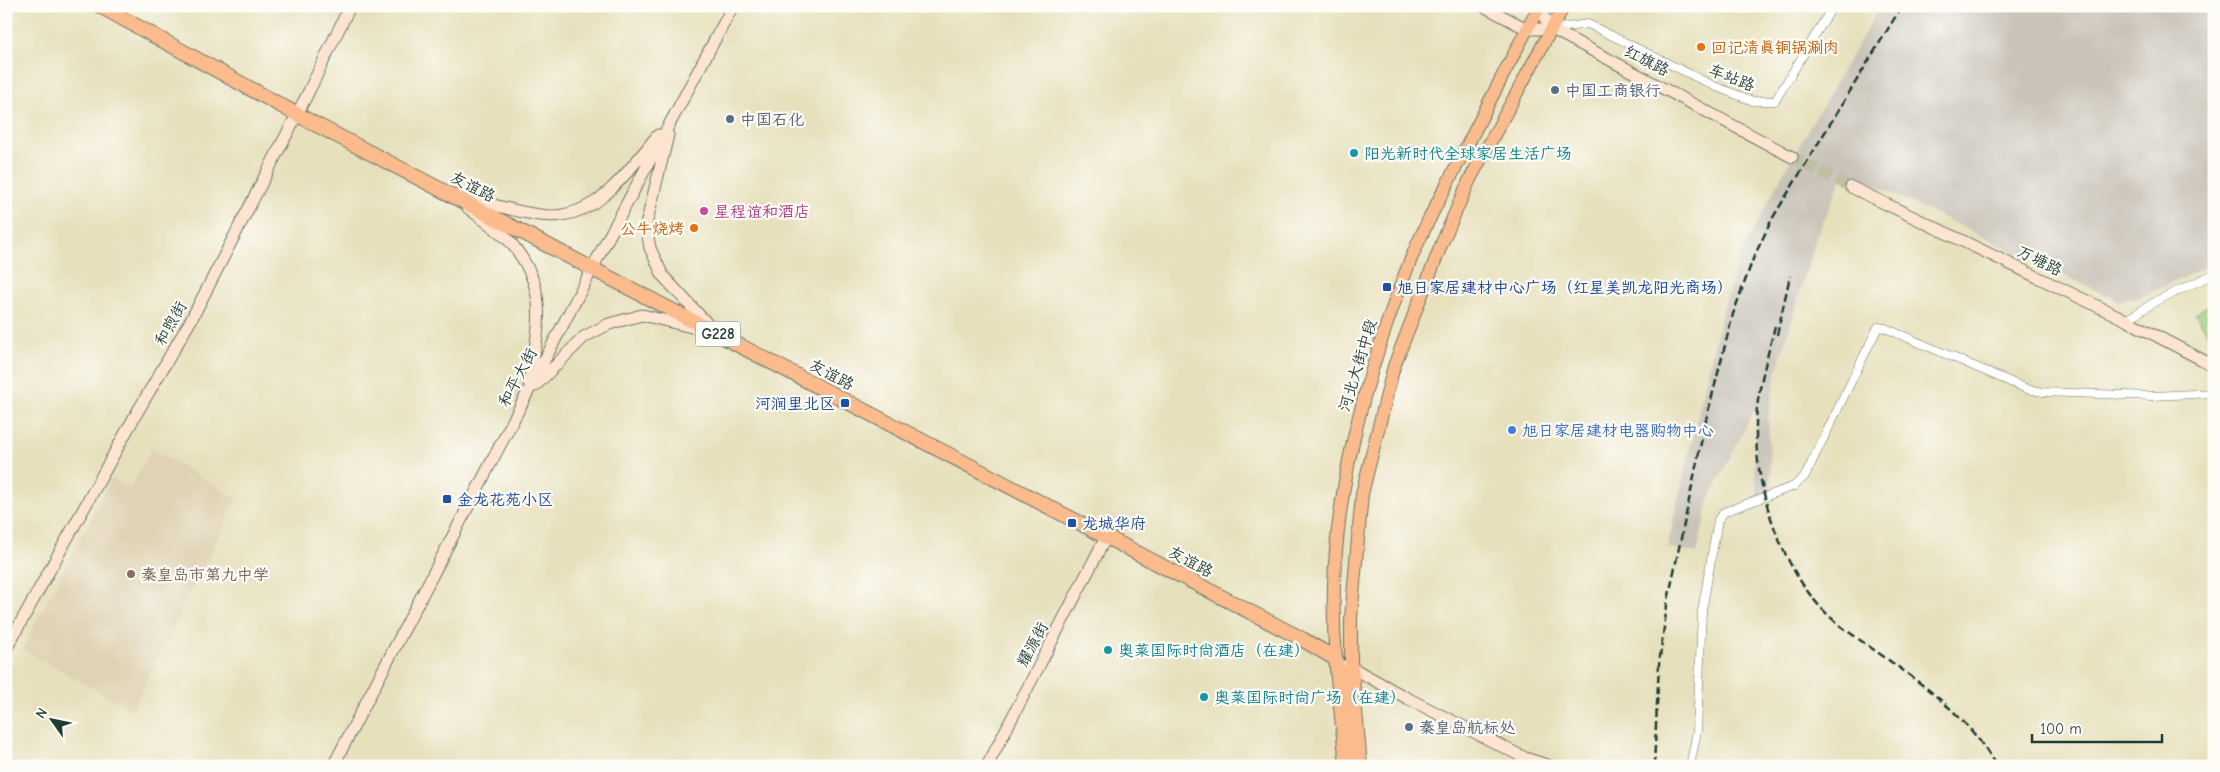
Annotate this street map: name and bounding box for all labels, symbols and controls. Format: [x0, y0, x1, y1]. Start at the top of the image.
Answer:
place label: 回记清真铜锅涮肉 [1711, 39, 1839, 57]
marker: 回记清真铜锅涮肉 [1695, 41, 1707, 53]
street label: 红旗路 [1621, 42, 1672, 80]
street label: 车站路 [1706, 61, 1757, 95]
place label: 中国工商银行 [1565, 82, 1661, 100]
marker: 中国工商银行 [1549, 84, 1561, 96]
place label: 中国石化 [740, 111, 804, 129]
marker: 中国石化 [724, 113, 736, 125]
place label: 阳光新时代全球家居生活广场 [1364, 145, 1572, 163]
marker: 阳光新时代全球家居生活广场 [1348, 147, 1360, 159]
street label: 友谊路 [447, 168, 498, 206]
place label: 星程谊和酒店 [714, 203, 810, 221]
marker: 星程谊和酒店 [698, 205, 710, 217]
place label: 公牛烧烤 [620, 220, 684, 238]
marker: 公牛烧烤 [688, 222, 700, 234]
street label: 万塘路 [2014, 242, 2065, 280]
place label: 旭日家居建材中心广场（红星美凯龙阳光商场） [1397, 279, 1733, 297]
marker: 旭日家居建材中心广场（红星美凯龙阳光商场） [1381, 281, 1393, 293]
street label: 和煦街 [151, 298, 190, 349]
street label: 河北大街中段 [1335, 317, 1381, 414]
road number: G228 [696, 322, 740, 346]
street label: 和平大街 [495, 345, 541, 410]
street label: 友谊路 [806, 356, 857, 394]
place label: 河涧里北区 [755, 395, 835, 413]
marker: 河涧里北区 [839, 397, 851, 409]
place label: 旭日家居建材电器购物中心 [1522, 422, 1714, 440]
marker: 旭日家居建材电器购物中心 [1506, 424, 1518, 436]
place label: 金龙花苑小区 [457, 491, 553, 509]
marker: 金龙花苑小区 [441, 493, 453, 505]
place label: 龙城华府 [1082, 515, 1146, 533]
marker: 龙城华府 [1066, 517, 1078, 529]
street label: 友谊路 [1165, 543, 1216, 581]
place label: 秦皇岛市第九中学 [141, 566, 269, 584]
marker: 秦皇岛市第九中学 [125, 568, 137, 580]
street label: 耀源街 [1014, 619, 1052, 670]
place label: 奥莱国际时尚酒店（在建） [1118, 642, 1310, 660]
marker: 奥莱国际时尚酒店（在建） [1102, 644, 1114, 656]
place label: 奥莱国际时尚广场（在建） [1214, 689, 1406, 707]
marker: 奥莱国际时尚广场（在建） [1198, 691, 1210, 703]
north arrow [28, 694, 78, 744]
text: N [32, 705, 51, 722]
scale bar [2032, 712, 2162, 744]
place label: 秦皇岛航标处 [1419, 719, 1516, 737]
text: 100 m [2040, 720, 2082, 738]
marker: 秦皇岛航标处 [1403, 721, 1415, 733]

